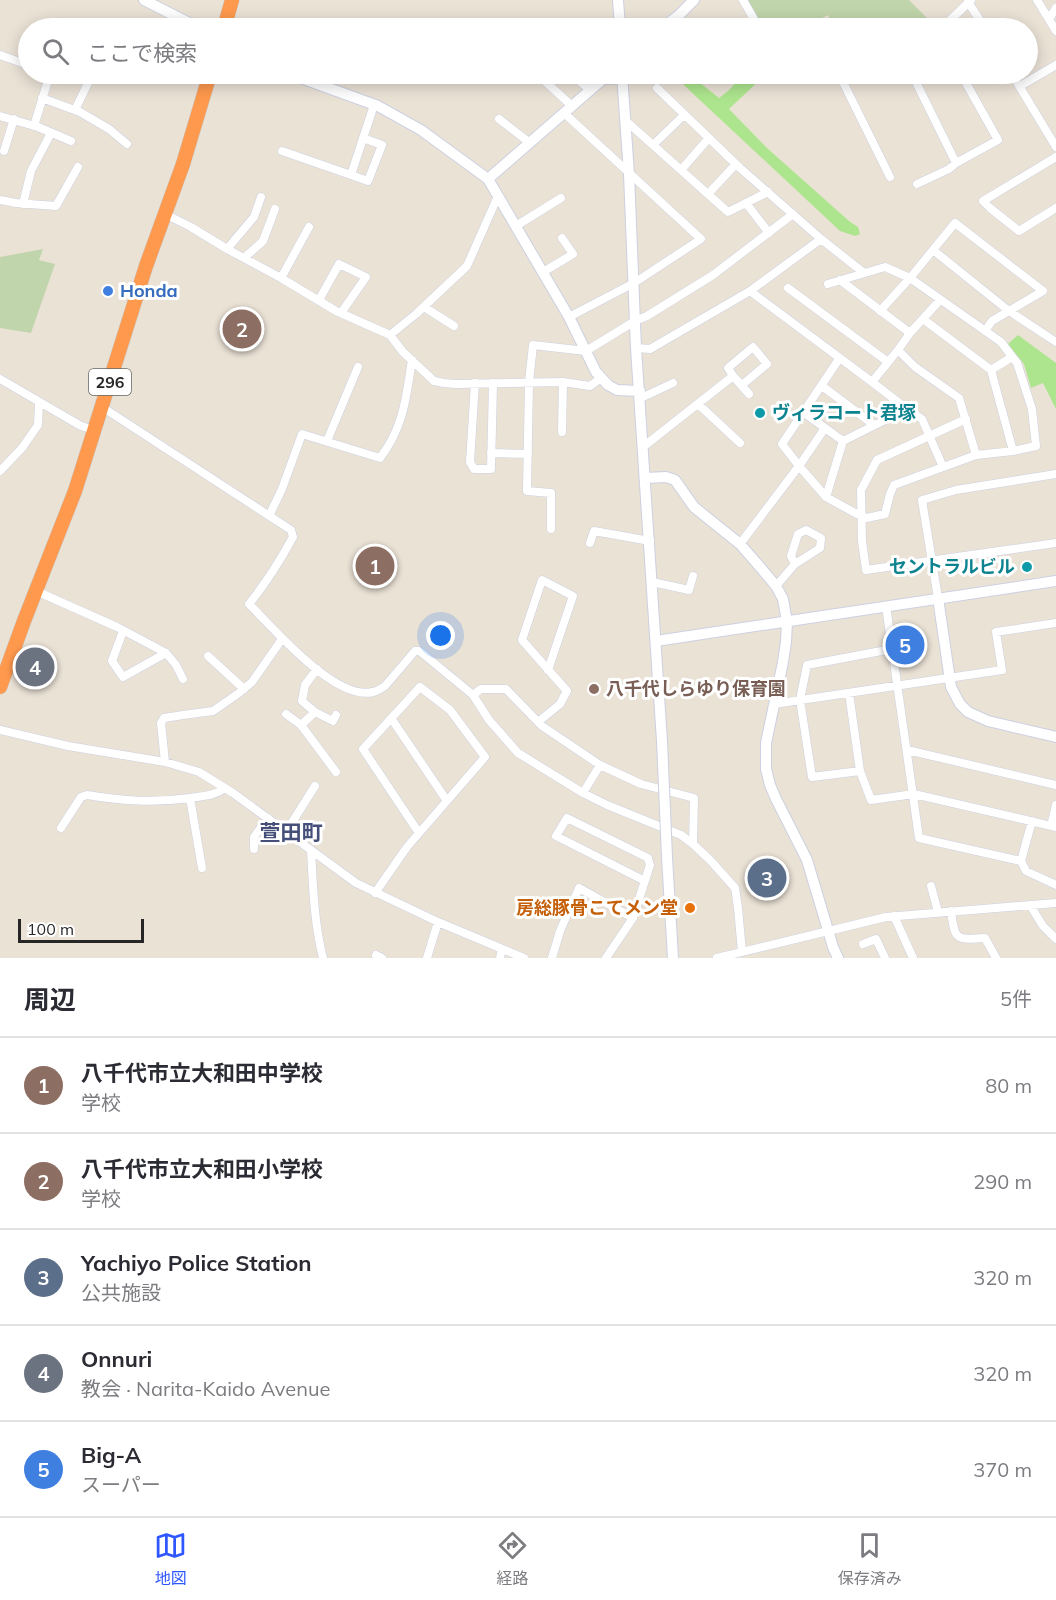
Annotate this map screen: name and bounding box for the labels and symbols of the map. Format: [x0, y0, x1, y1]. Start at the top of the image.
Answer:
place label: Honda [120, 279, 178, 302]
marker: Honda [101, 284, 115, 298]
pin: 2 [222, 306, 262, 352]
road number: 296 [89, 369, 131, 395]
place label: ヴィラコート君塚 [772, 401, 916, 424]
marker: ヴィラコート君塚 [753, 406, 767, 420]
pin: 1 [356, 544, 394, 588]
place label: セントラルビル [889, 555, 1015, 578]
marker: セントラルビル [1020, 560, 1034, 574]
your location [426, 621, 455, 650]
pin: 5 [886, 622, 924, 668]
pin: 4 [15, 644, 54, 690]
place label: 八千代しらゆり保育園 [606, 677, 786, 700]
marker: 八千代しらゆり保育園 [587, 682, 601, 696]
district label: 萱田町 [260, 819, 323, 845]
pin: 3 [748, 856, 786, 900]
place label: 房総豚骨こてメン堂 [516, 896, 678, 919]
marker: 房総豚骨こてメン堂 [683, 901, 697, 915]
scale bar [18, 916, 144, 944]

